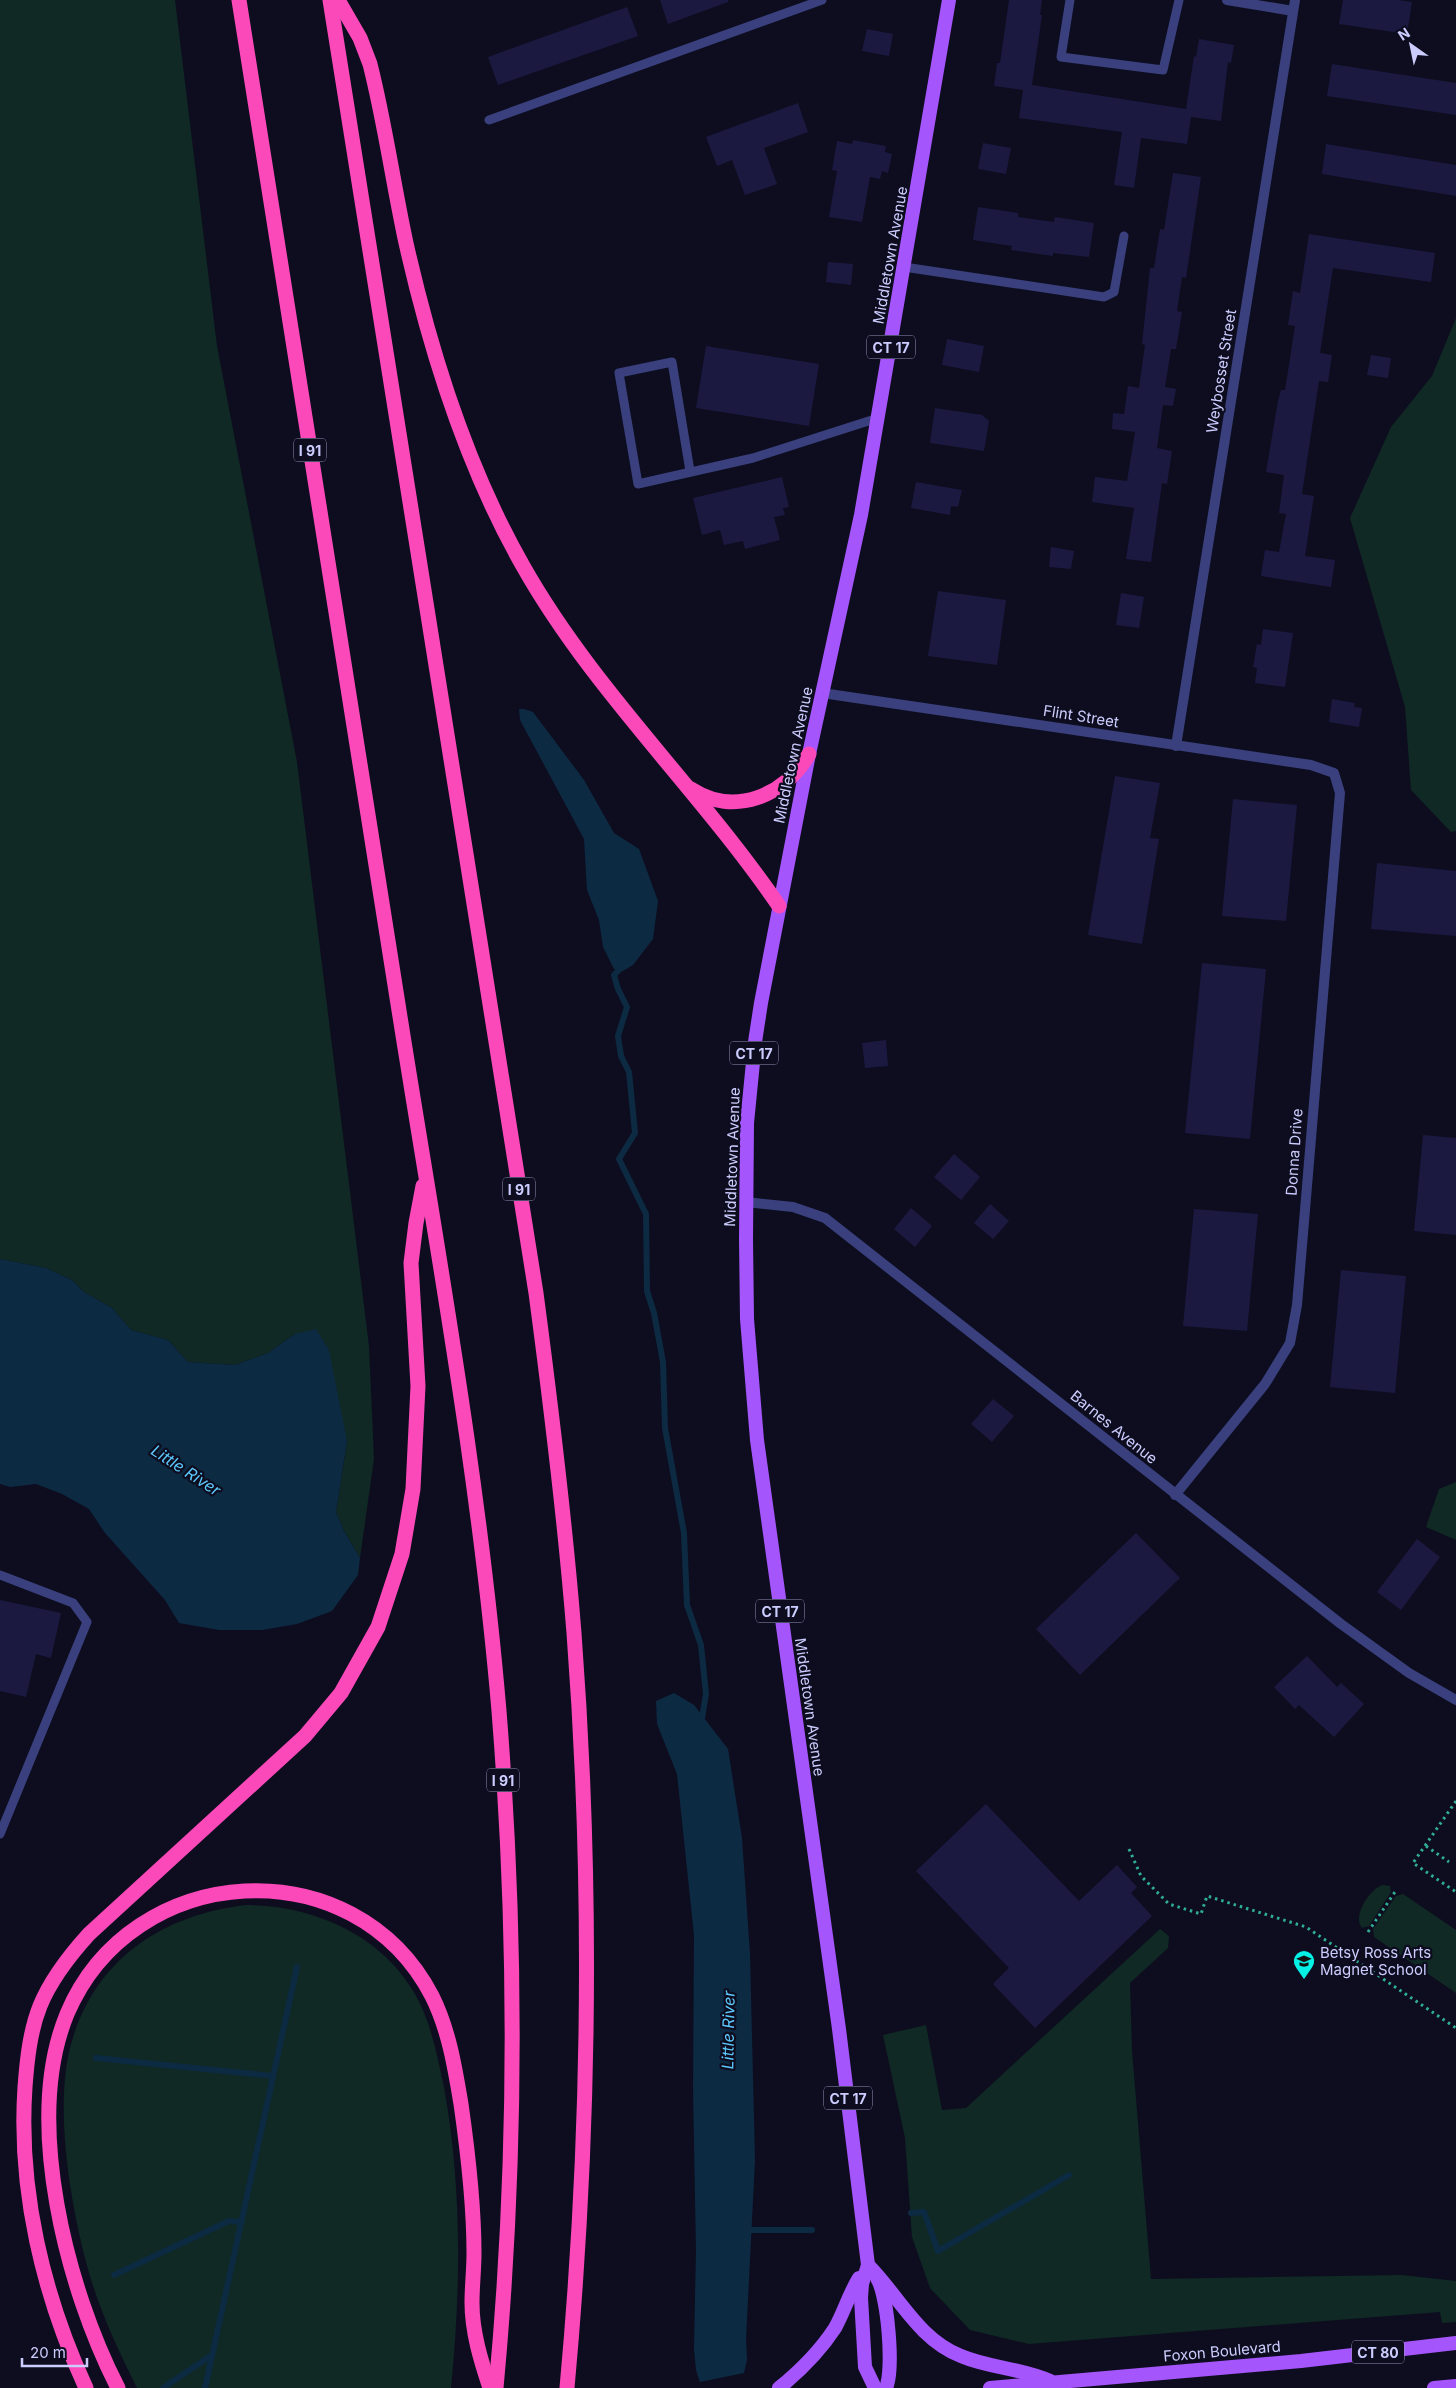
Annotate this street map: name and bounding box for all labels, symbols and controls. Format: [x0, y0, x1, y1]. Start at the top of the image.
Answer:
north arrow [1386, 20, 1436, 70]
text: N [1395, 24, 1413, 44]
street label: Middletown Avenue [869, 185, 911, 325]
street label: Weybosset Street [1202, 308, 1240, 434]
road number: CT 17 [867, 336, 915, 358]
road number: I 91 [294, 438, 326, 462]
street label: Middletown Avenue [769, 685, 817, 825]
street label: Flint Street [1042, 701, 1120, 731]
road number: CT 17 [730, 1042, 778, 1064]
street label: Middletown Avenue [720, 1087, 744, 1227]
street label: Donna Drive [1281, 1108, 1307, 1196]
road number: I 91 [503, 1178, 535, 1200]
street label: Barnes Avenue [1067, 1386, 1161, 1468]
water label: Little River [148, 1440, 225, 1500]
road number: CT 17 [756, 1600, 804, 1622]
street label: Middletown Avenue [791, 1637, 829, 1777]
road number: I 91 [487, 1768, 519, 1792]
place label: Betsy Ross Arts Magnet School [1320, 1943, 1431, 1979]
school or university icon: Betsy Ross Arts Magnet School [1292, 1949, 1316, 1980]
water label: Little River [717, 1990, 739, 2070]
road number: CT 17 [824, 2086, 872, 2110]
scale bar [22, 2336, 88, 2368]
street label: Foxon Boulevard [1162, 2336, 1282, 2366]
road number: CT 80 [1352, 2340, 1404, 2364]
text: 20 m [30, 2343, 66, 2362]

